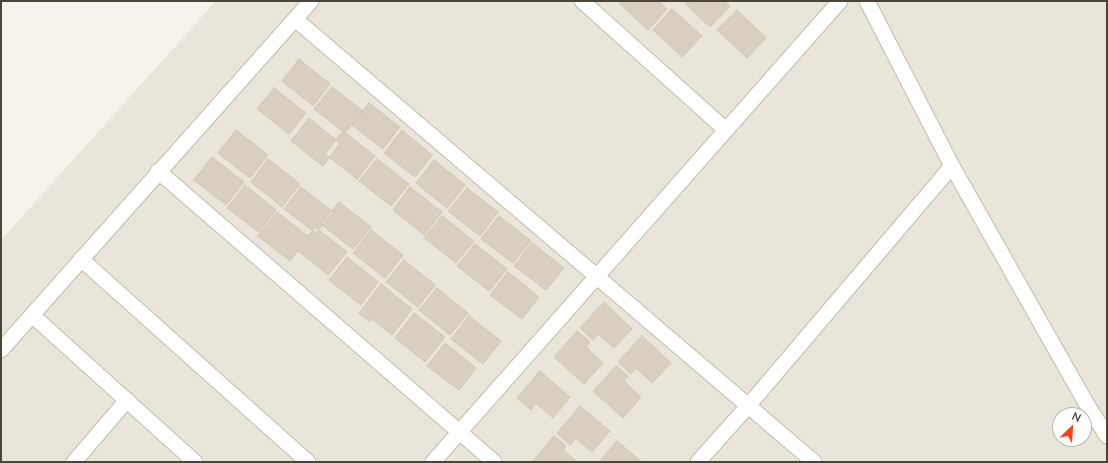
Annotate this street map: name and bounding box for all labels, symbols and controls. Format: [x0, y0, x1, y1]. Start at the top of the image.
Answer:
north arrow [1052, 407, 1092, 447]
text: N [1070, 409, 1083, 424]

